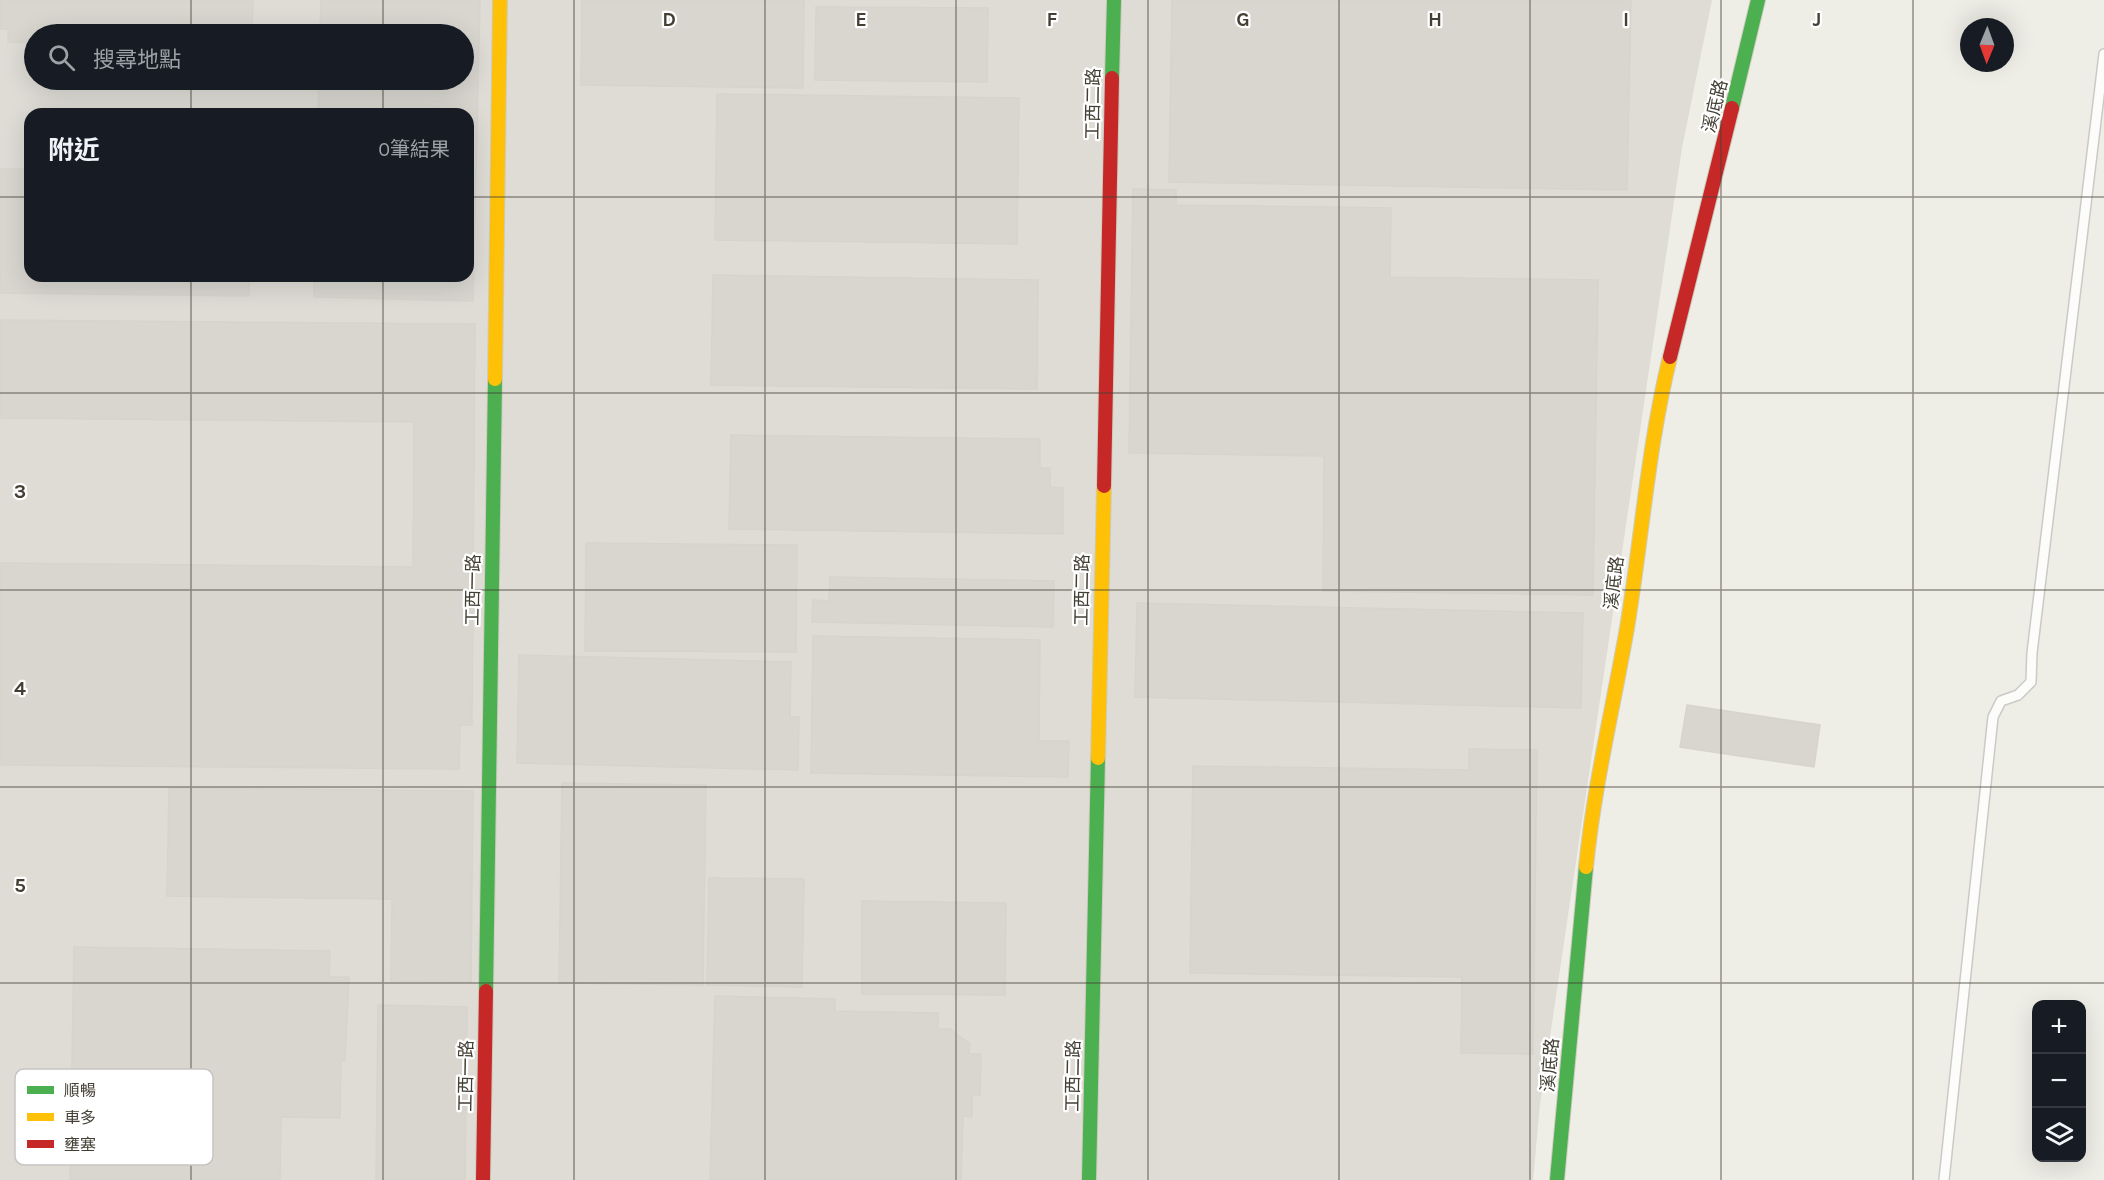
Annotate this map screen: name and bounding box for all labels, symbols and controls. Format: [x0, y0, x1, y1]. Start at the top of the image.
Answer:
text: D [662, 8, 676, 31]
text: E [855, 8, 867, 31]
text: F [1047, 8, 1058, 31]
text: G [1236, 8, 1250, 31]
text: H [1428, 8, 1442, 31]
text: I [1623, 8, 1629, 31]
text: J [1813, 8, 1821, 31]
north arrow [1960, 18, 2014, 72]
search box [24, 24, 474, 90]
icon: search [45, 41, 78, 74]
text: 搜尋地點 [93, 47, 181, 73]
street label: 工西二路 [1081, 68, 1105, 140]
street label: 溪底路 [1698, 77, 1732, 135]
text: 附近 [48, 135, 100, 166]
text: 0筆結果 [378, 138, 450, 161]
text: 3 [14, 480, 26, 503]
street label: 工西一路 [461, 554, 485, 626]
street label: 工西二路 [1070, 554, 1094, 626]
street label: 溪底路 [1600, 555, 1628, 611]
text: 4 [14, 677, 26, 700]
text: 5 [14, 874, 26, 897]
map controls [2032, 1000, 2086, 1162]
button: + [2032, 1000, 2086, 1054]
street label: 溪底路 [1537, 1037, 1563, 1093]
street label: 工西一路 [454, 1040, 478, 1112]
street label: 工西二路 [1061, 1040, 1085, 1112]
button: − [2032, 1054, 2086, 1108]
legend [15, 1069, 213, 1165]
text: 順暢 [64, 1081, 96, 1100]
text: 車多 [64, 1108, 96, 1127]
button: layers [2032, 1108, 2086, 1162]
text: 壅塞 [64, 1135, 96, 1154]

